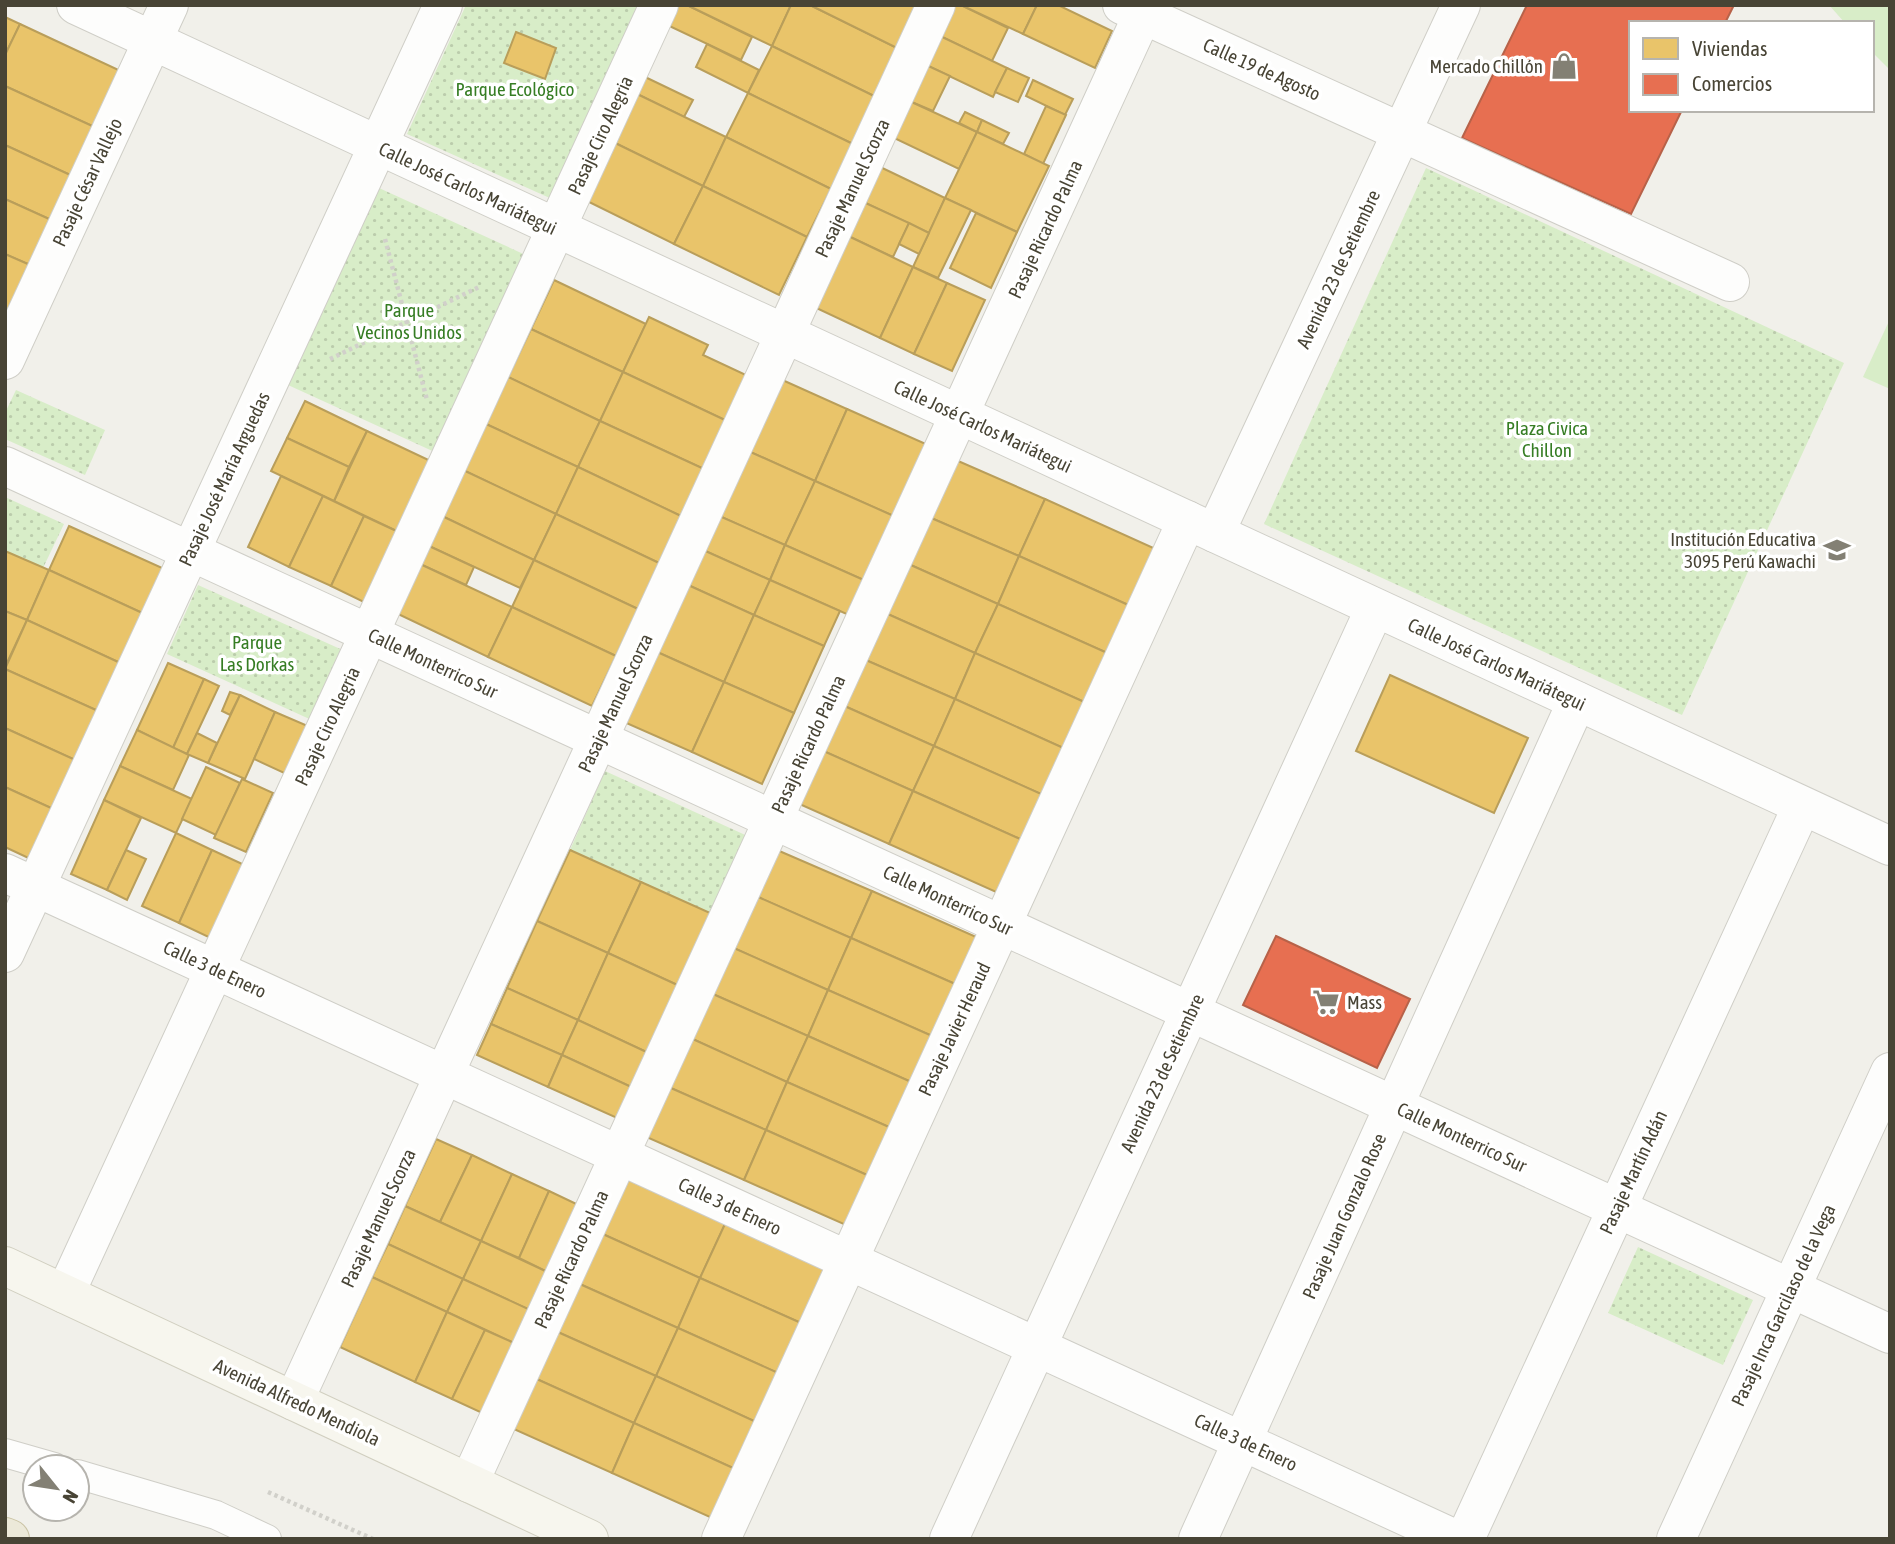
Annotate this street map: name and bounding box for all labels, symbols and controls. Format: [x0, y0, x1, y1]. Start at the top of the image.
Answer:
legend [1629, 21, 1874, 112]
street label: Calle 19 de Agosto [1200, 33, 1324, 105]
text: Viviendas [1692, 36, 1767, 60]
shop icon: Mercado Chillón [1549, 51, 1579, 81]
place label: Mercado Chillón [1429, 55, 1543, 77]
text: Comercios [1692, 71, 1772, 95]
street label: Pasaje Ciro Alegria [563, 72, 637, 198]
park label: Parque Ecológico [455, 78, 575, 100]
street label: Pasaje César Vallejo [48, 114, 126, 250]
street label: Pasaje Manuel Scorza [810, 115, 894, 261]
street label: Calle José Carlos Mariátegui [376, 137, 560, 239]
street label: Pasaje Ricardo Palma [1003, 156, 1087, 302]
street label: Avenida 23 de Setiembre [1292, 186, 1384, 352]
park label: Parque Vecinos Unidos [356, 299, 462, 343]
street label: Calle José Carlos Mariátegui [891, 375, 1075, 477]
street label: Pasaje José María Arguedas [174, 388, 274, 570]
park label: Plaza Civica Chillon [1506, 417, 1588, 461]
place label: Institución Educativa 3095 Perú Kawachi [1670, 528, 1816, 572]
school or university icon: Institución Educativa 3095 Perú Kawachi [1822, 535, 1852, 565]
street label: Calle José Carlos Mariátegui [1405, 613, 1589, 715]
street label: Calle Monterrico Sur [365, 623, 502, 703]
street label: Pasaje Manuel Scorza [573, 630, 657, 776]
park label: Parque Las Dorkas [220, 631, 295, 675]
street label: Pasaje Ciro Alegria [290, 663, 364, 789]
street label: Pasaje Ricardo Palma [766, 671, 850, 817]
street label: Calle Monterrico Sur [880, 860, 1017, 940]
street label: Calle 3 de Enero [160, 936, 270, 1002]
street label: Pasaje Javier Heraud [913, 959, 995, 1099]
supermarket icon: Mass [1311, 987, 1341, 1017]
street label: Avenida 23 de Setiembre [1116, 990, 1208, 1156]
place label: Mass [1347, 991, 1382, 1013]
street label: Calle Monterrico Sur [1394, 1097, 1531, 1177]
street label: Pasaje Martín Adán [1595, 1107, 1671, 1237]
street label: Pasaje Juan Gonzalo Rose [1298, 1130, 1390, 1302]
street label: Pasaje Manuel Scorza [336, 1145, 420, 1291]
street label: Calle 3 de Enero [675, 1173, 785, 1239]
street label: Pasaje Ricardo Palma [529, 1186, 613, 1332]
street label: Pasaje Inca Garcilaso de la Vega [1727, 1201, 1839, 1409]
street label: Avenida Alfredo Mendiola [211, 1354, 383, 1450]
street label: Calle 3 de Enero [1191, 1409, 1301, 1475]
north arrow [21, 1453, 91, 1523]
text: N [58, 1486, 83, 1507]

